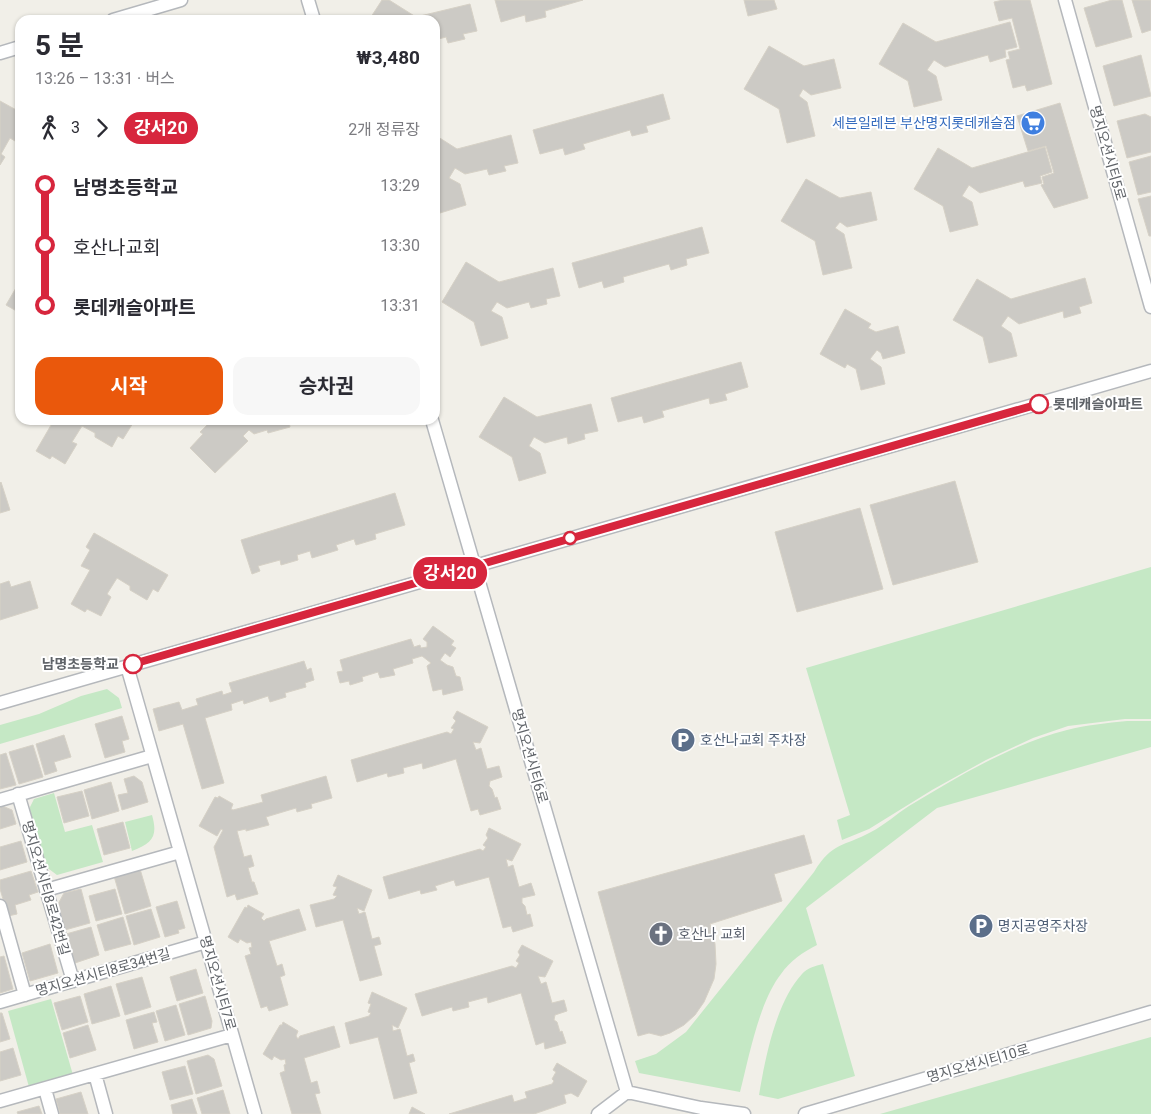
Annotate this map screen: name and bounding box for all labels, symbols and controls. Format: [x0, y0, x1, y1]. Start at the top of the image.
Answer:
text: 5 분 [35, 29, 84, 62]
text: ₩3,480 [356, 46, 420, 69]
text: 13:26 – 13:31 · 버스 [35, 69, 175, 88]
street label: 명지오션시티5로 [1087, 104, 1129, 202]
supermarket icon: 세븐일레븐 부산명지롯데캐슬점 [1020, 110, 1046, 136]
icon: walk [35, 114, 63, 142]
icon: forward [88, 114, 116, 142]
place label: 세븐일레븐 부산명지롯데캐슬점 [832, 115, 1016, 131]
text: 강서20 [134, 117, 188, 138]
text: 3 [71, 118, 80, 137]
text: 2개 정류장 [348, 120, 420, 139]
text: 남명초등학교 [73, 176, 178, 199]
text: 13:29 [380, 176, 420, 195]
text: 호산나교회 [73, 236, 160, 259]
text: 13:30 [380, 236, 420, 255]
text: 롯데캐슬아파트 [73, 296, 195, 319]
text: 13:31 [380, 296, 420, 315]
button: 시작 [35, 357, 223, 415]
button: 승차권 [233, 357, 420, 415]
marker: 롯데캐슬아파트 [1029, 394, 1049, 414]
place label: 롯데캐슬아파트 [1053, 396, 1143, 412]
unlabelled marker [563, 531, 577, 545]
line badge: 강서20 [415, 557, 485, 589]
text: 강서20 [423, 562, 477, 583]
marker: 남명초등학교 [123, 654, 143, 674]
place label: 남명초등학교 [42, 656, 119, 672]
street label: 명지오션시티6로 [509, 707, 551, 805]
parking icon: 호산나교회 주차장 [670, 727, 696, 753]
place label: 호산나교회 주차장 [700, 732, 807, 748]
street label: 명지오션시티8로42번길 [19, 819, 73, 957]
parking icon: 명지공영주차장 [968, 913, 994, 939]
place label: 명지공영주차장 [998, 918, 1088, 934]
church icon: 호산나 교회 [648, 921, 674, 947]
place label: 호산나 교회 [678, 926, 746, 942]
street label: 명지오션시티7로 [197, 934, 239, 1032]
street label: 명지오션시티8로34번길 [34, 945, 172, 999]
street label: 명지오션시티10로 [925, 1041, 1031, 1085]

